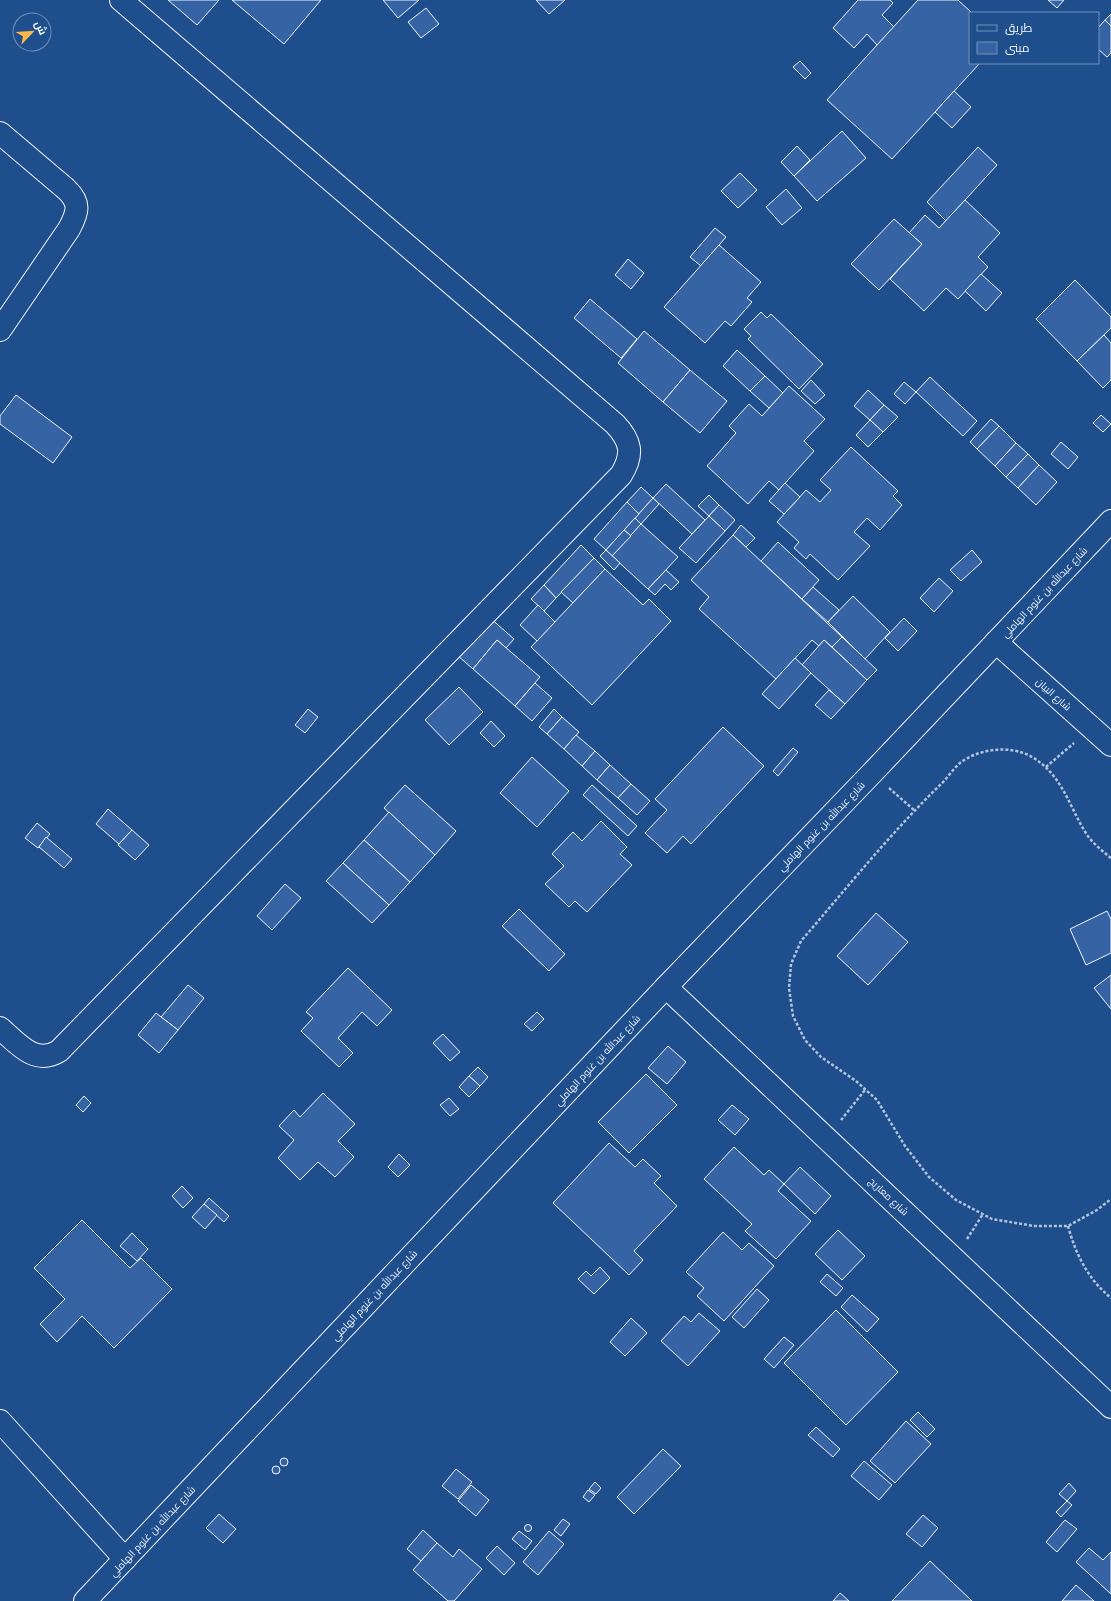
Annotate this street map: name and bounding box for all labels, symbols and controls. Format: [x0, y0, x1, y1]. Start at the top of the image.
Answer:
north arrow [12, 12, 52, 52]
legend [969, 12, 1099, 64]
text: ش [32, 18, 50, 37]
text: طريق [1005, 20, 1033, 36]
text: مبنى [1005, 40, 1030, 56]
street label: شارع عبدالله بن غنوم الهاملي [998, 543, 1091, 641]
street label: شارع البيان [1033, 675, 1074, 714]
street label: شارع عبدالله بن غنوم الهاملي [774, 778, 868, 875]
street label: شارع عبدالله بن غنوم الهاملي [551, 1011, 644, 1109]
street label: شارع معاريج [866, 1175, 911, 1218]
street label: شارع عبدالله بن غنوم الهاملي [328, 1246, 421, 1344]
street label: شارع عبدالله بن غنوم الهاملي [106, 1482, 199, 1580]

